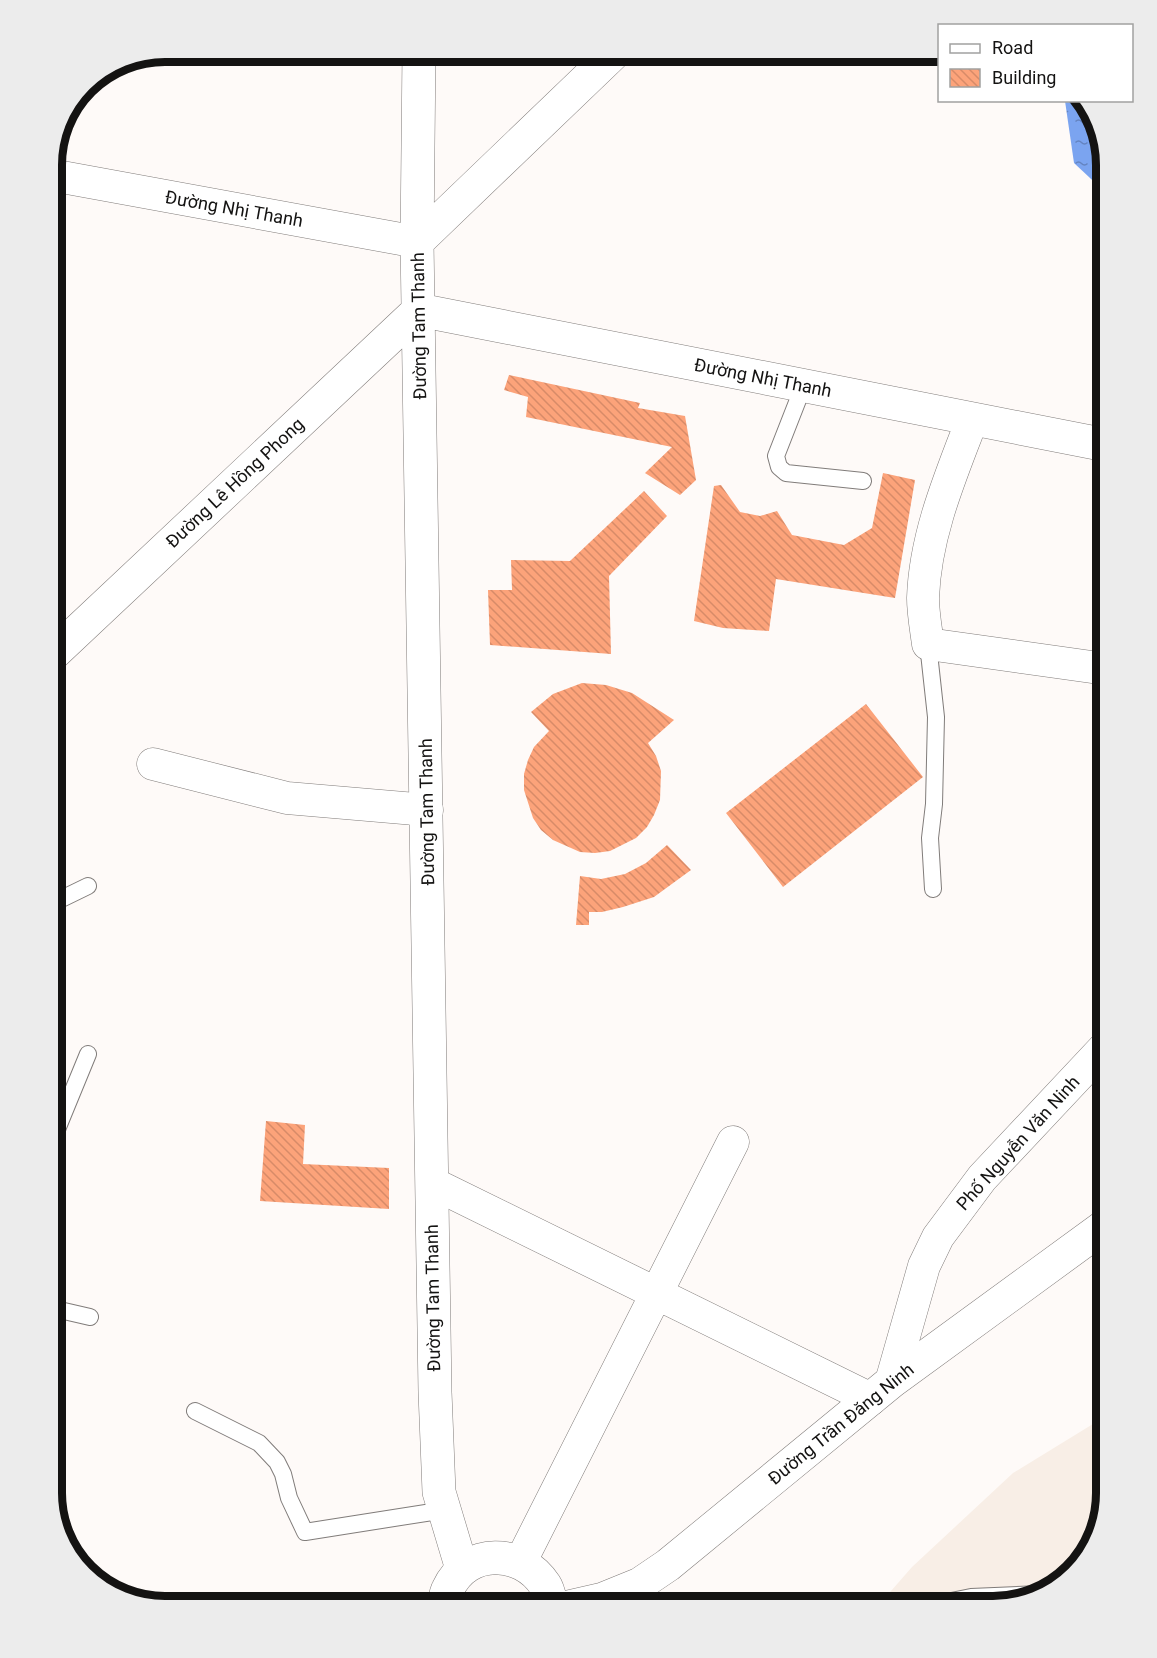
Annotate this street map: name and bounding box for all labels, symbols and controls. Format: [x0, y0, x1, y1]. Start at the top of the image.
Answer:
legend [938, 24, 1133, 102]
text: Road [992, 37, 1033, 58]
text: Building [992, 67, 1056, 88]
street label: Đường Nhị Thanh [164, 186, 305, 231]
street label: Đường Tam Thanh [407, 252, 430, 400]
street label: Đường Nhị Thanh [693, 354, 834, 401]
street label: Đường Lê Hồng Phong [161, 413, 308, 552]
street label: Đường Tam Thanh [415, 738, 438, 886]
street label: Phố Nguyễn Văn Ninh [952, 1071, 1083, 1214]
street label: Đường Tam Thanh [421, 1224, 444, 1372]
street label: Đường Trần Đăng Ninh [764, 1358, 918, 1489]

